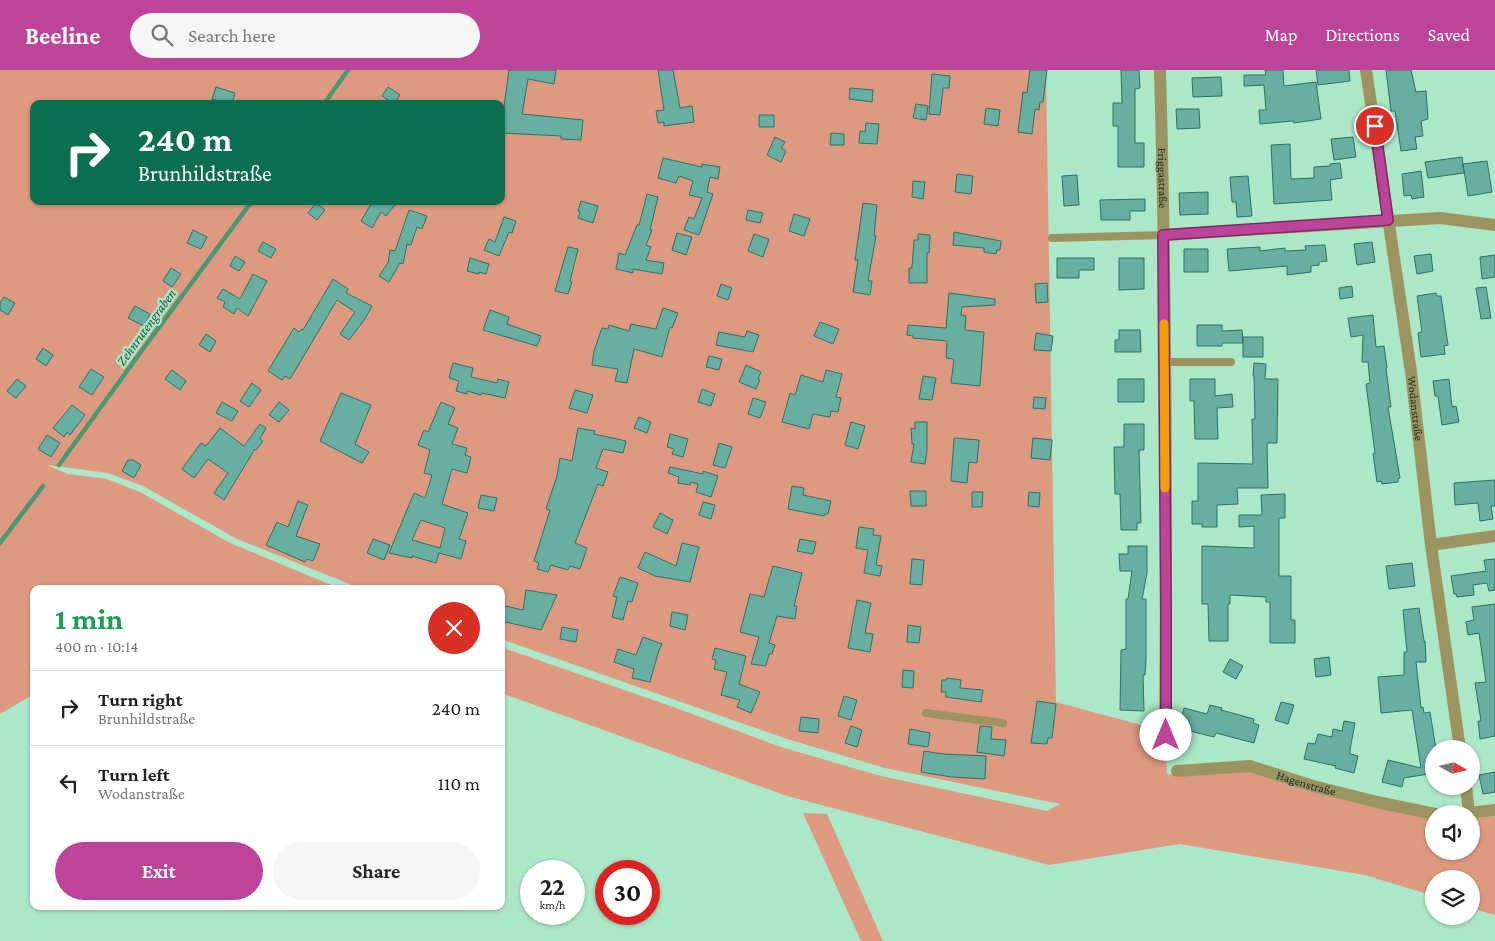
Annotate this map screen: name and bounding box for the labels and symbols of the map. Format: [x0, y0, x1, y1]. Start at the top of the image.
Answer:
pin [1354, 105, 1396, 147]
street label: Friggastraße [1155, 147, 1170, 208]
water label: Zehnrutengraben [113, 286, 179, 368]
street label: Wodanstraße [1405, 375, 1426, 442]
position arrow [1139, 708, 1191, 760]
north arrow [1425, 740, 1480, 795]
street label: Hagenstraße [1275, 768, 1337, 798]
speed limit sign: 30 [595, 860, 660, 925]

